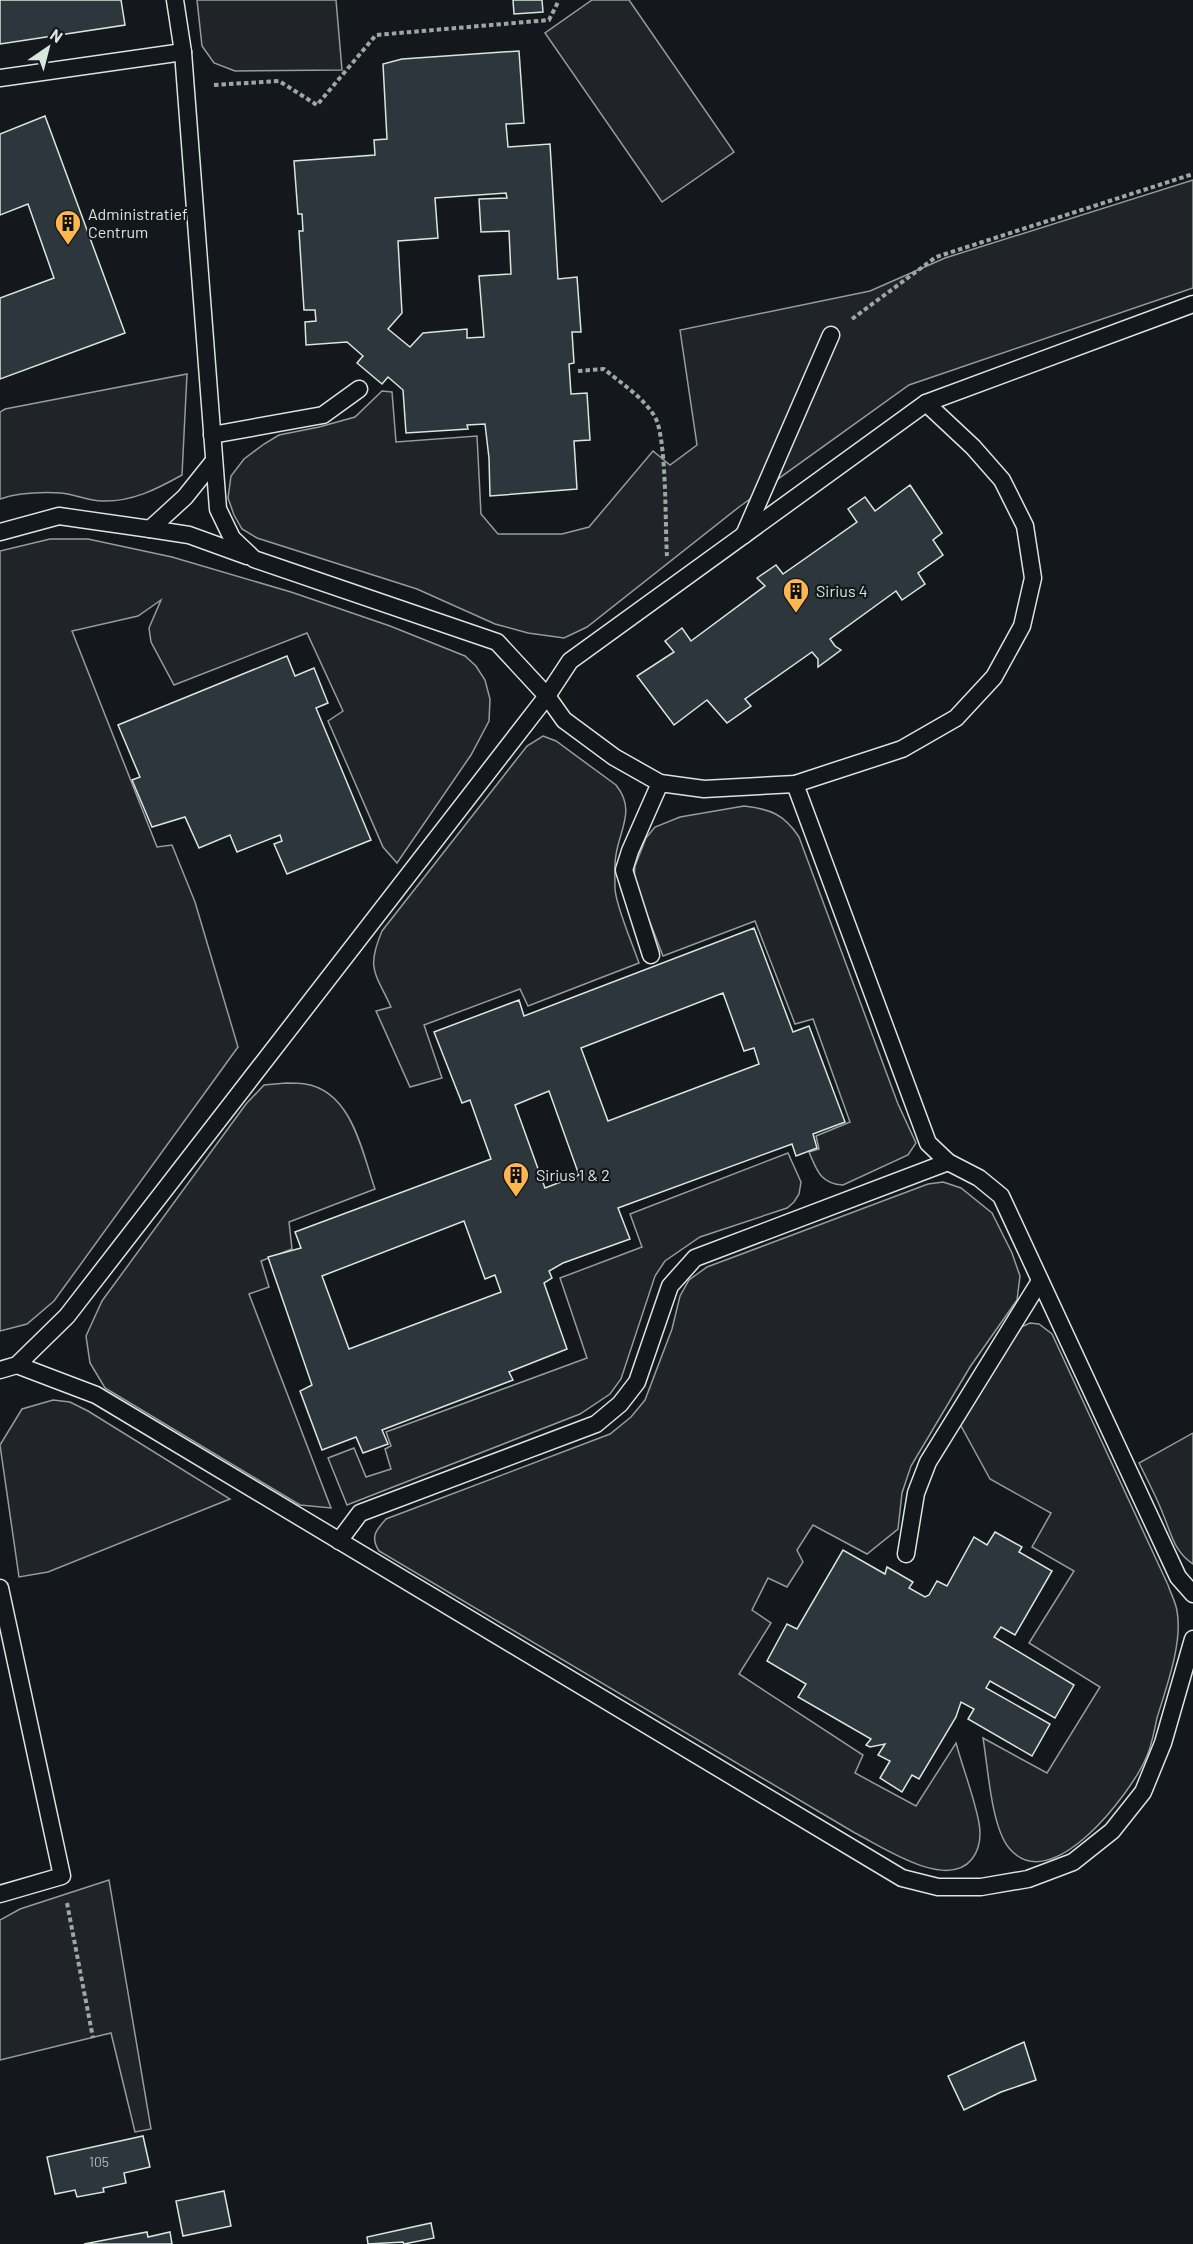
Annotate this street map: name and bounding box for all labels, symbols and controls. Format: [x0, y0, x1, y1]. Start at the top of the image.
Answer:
north arrow [18, 18, 78, 78]
text: N [47, 24, 67, 46]
place label: Administratief Centrum [88, 204, 188, 241]
building icon: Administratief Centrum [53, 208, 83, 246]
building icon: Sirius 4 [781, 576, 811, 614]
place label: Sirius 4 [816, 581, 868, 600]
building icon: Sirius 1 & 2 [501, 1160, 531, 1198]
place label: Sirius 1 & 2 [536, 1165, 610, 1184]
house number: 105 [89, 2153, 109, 2170]

